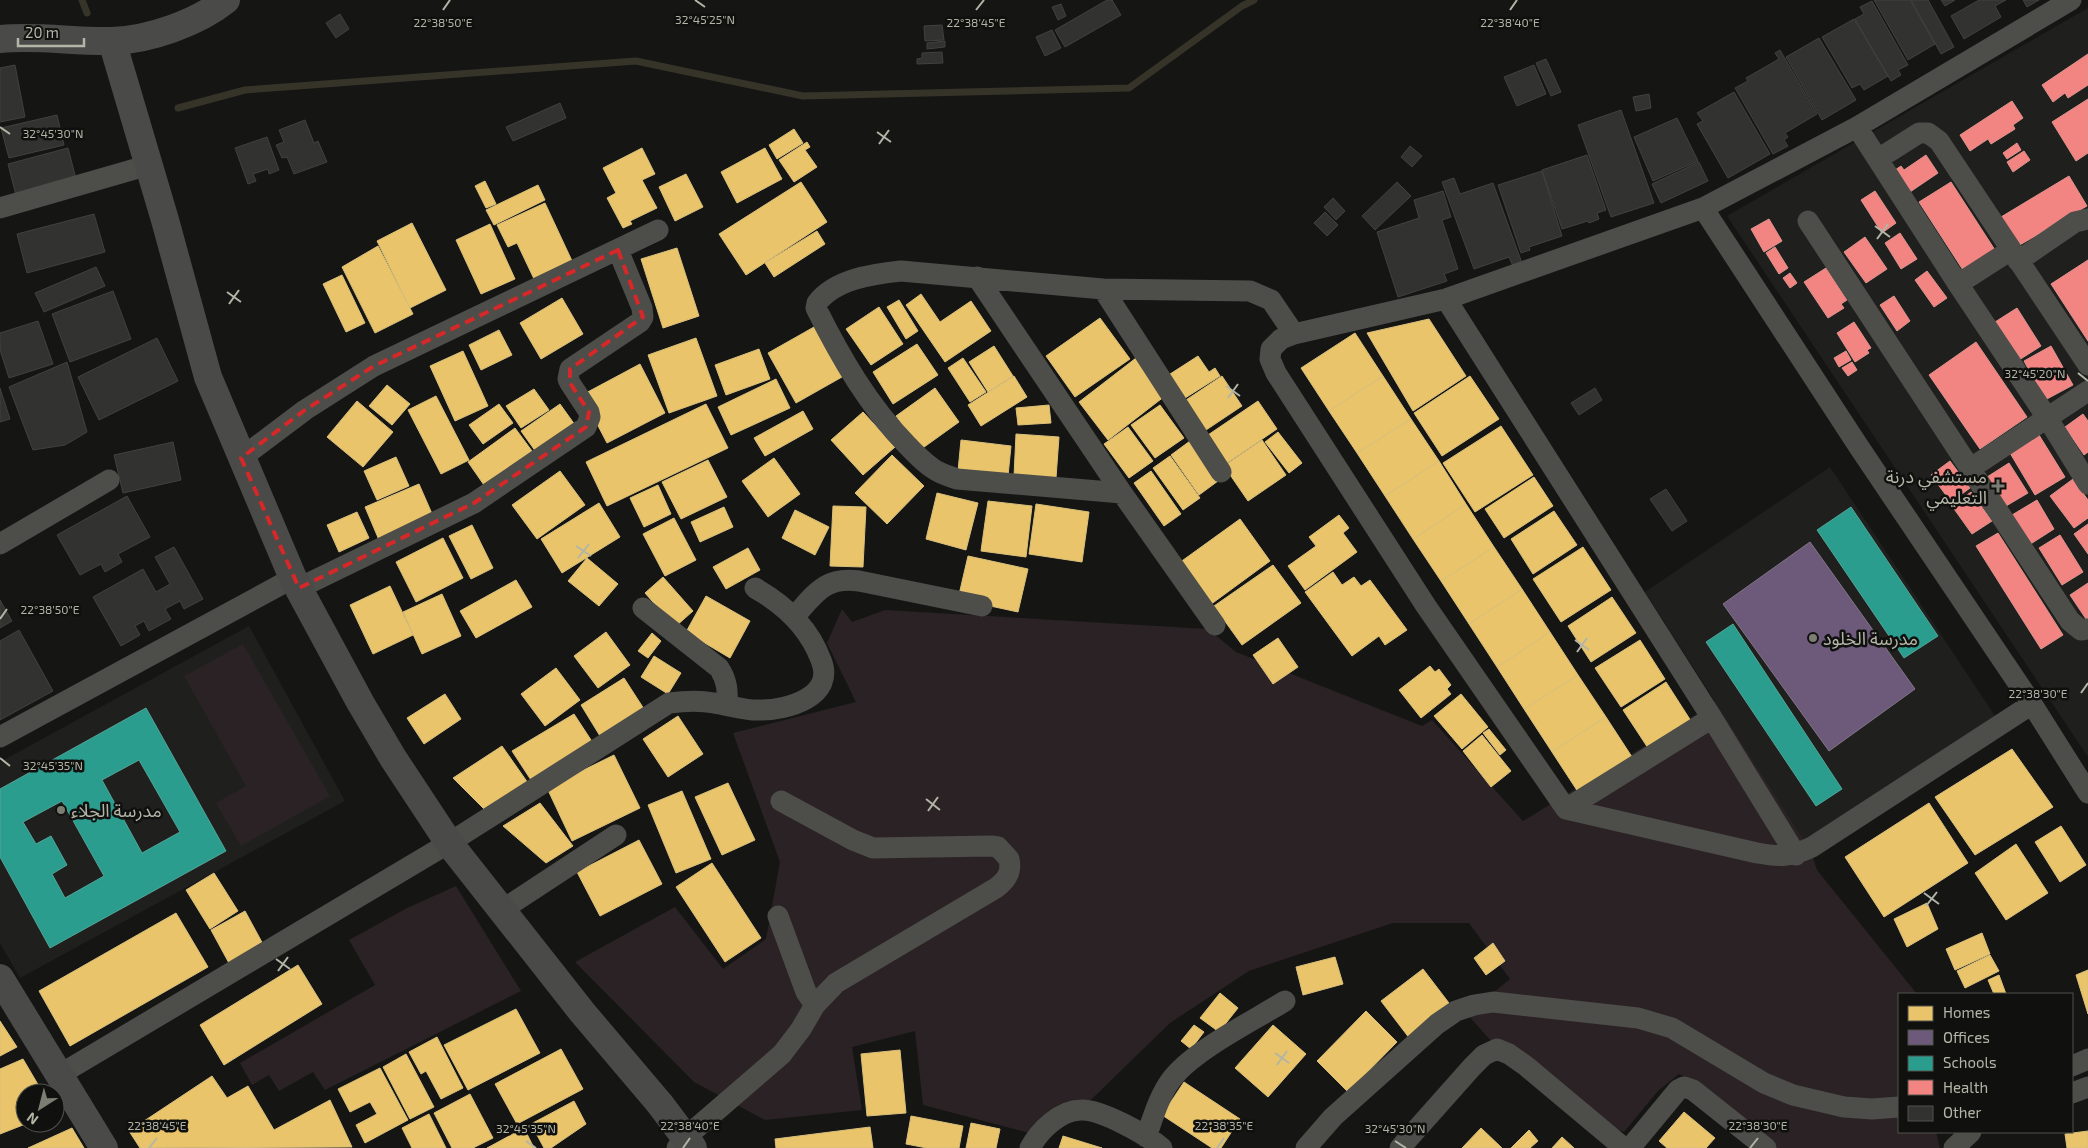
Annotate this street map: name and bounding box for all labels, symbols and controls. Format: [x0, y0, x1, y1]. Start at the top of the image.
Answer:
text: 32°45'25"N [675, 12, 735, 26]
scale bar [18, 15, 84, 47]
text: 22°38'50"E [414, 15, 473, 29]
text: 22°38'45"E [947, 15, 1006, 29]
text: 22°38'40"E [1480, 15, 1540, 29]
text: 20 m [25, 23, 59, 41]
text: 32°45'30"N [23, 126, 83, 140]
text: 32°45'20"N [2005, 366, 2065, 380]
place label: مستشفي درنة التعليمي [1886, 465, 1987, 511]
marker: مستشفي درنة التعليمي [1991, 479, 2005, 493]
text: 22°38'50"E [21, 602, 80, 616]
place label: مدرسة الخلود [1823, 627, 1918, 650]
marker: مدرسة الخلود [1807, 632, 1819, 644]
text: 22°38'30"E [2008, 686, 2068, 700]
text: 32°45'35"N [23, 758, 83, 772]
place label: مدرسة الجلاء [71, 799, 162, 822]
marker: مدرسة الجلاء [55, 804, 67, 816]
legend [1898, 993, 2073, 1133]
text: Homes [1943, 1003, 1990, 1021]
text: Offices [1943, 1028, 1990, 1046]
text: Schools [1943, 1053, 1997, 1071]
text: Health [1943, 1078, 1988, 1096]
north arrow [15, 1083, 65, 1133]
text: Other [1943, 1103, 1982, 1121]
text: N [23, 1109, 41, 1129]
text: 22°38'45"E [128, 1118, 187, 1132]
text: 22°38'40"E [660, 1118, 720, 1132]
text: 22°38'35"E [1195, 1118, 1253, 1132]
text: 22°38'30"E [1728, 1118, 1788, 1132]
text: 32°45'35"N [496, 1121, 556, 1135]
text: 32°45'30"N [1365, 1121, 1425, 1135]

